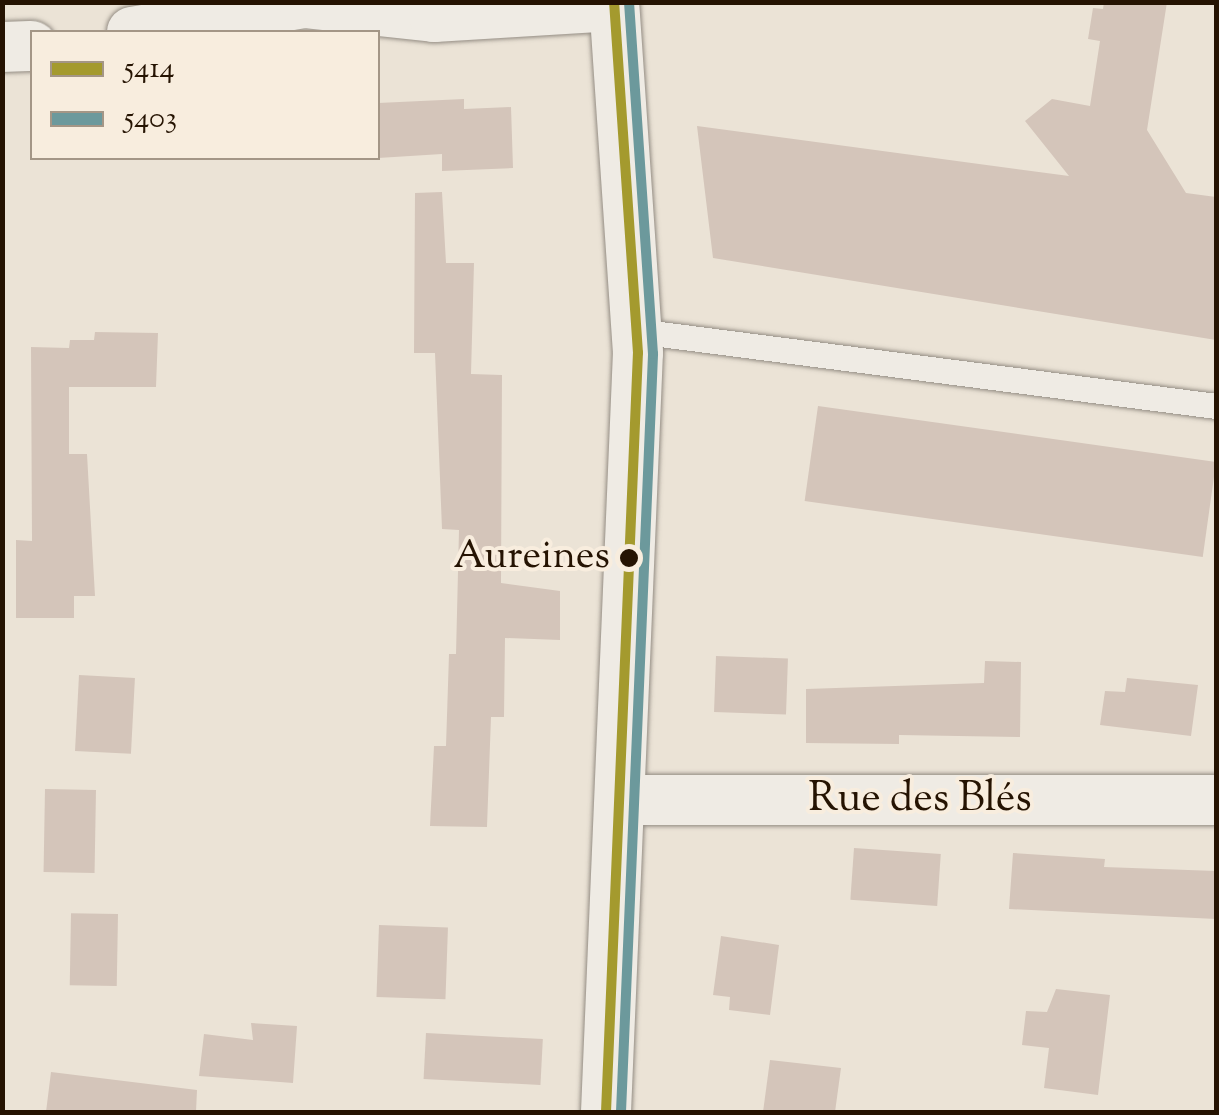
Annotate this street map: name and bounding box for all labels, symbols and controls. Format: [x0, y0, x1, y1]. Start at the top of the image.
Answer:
legend [30, 30, 380, 160]
text: 5414 [124, 48, 175, 91]
text: 5403 [124, 98, 177, 141]
place label: Aureines [453, 534, 610, 582]
marker: Aureines [619, 548, 639, 568]
street label: Rue des Blés [808, 775, 1032, 825]

